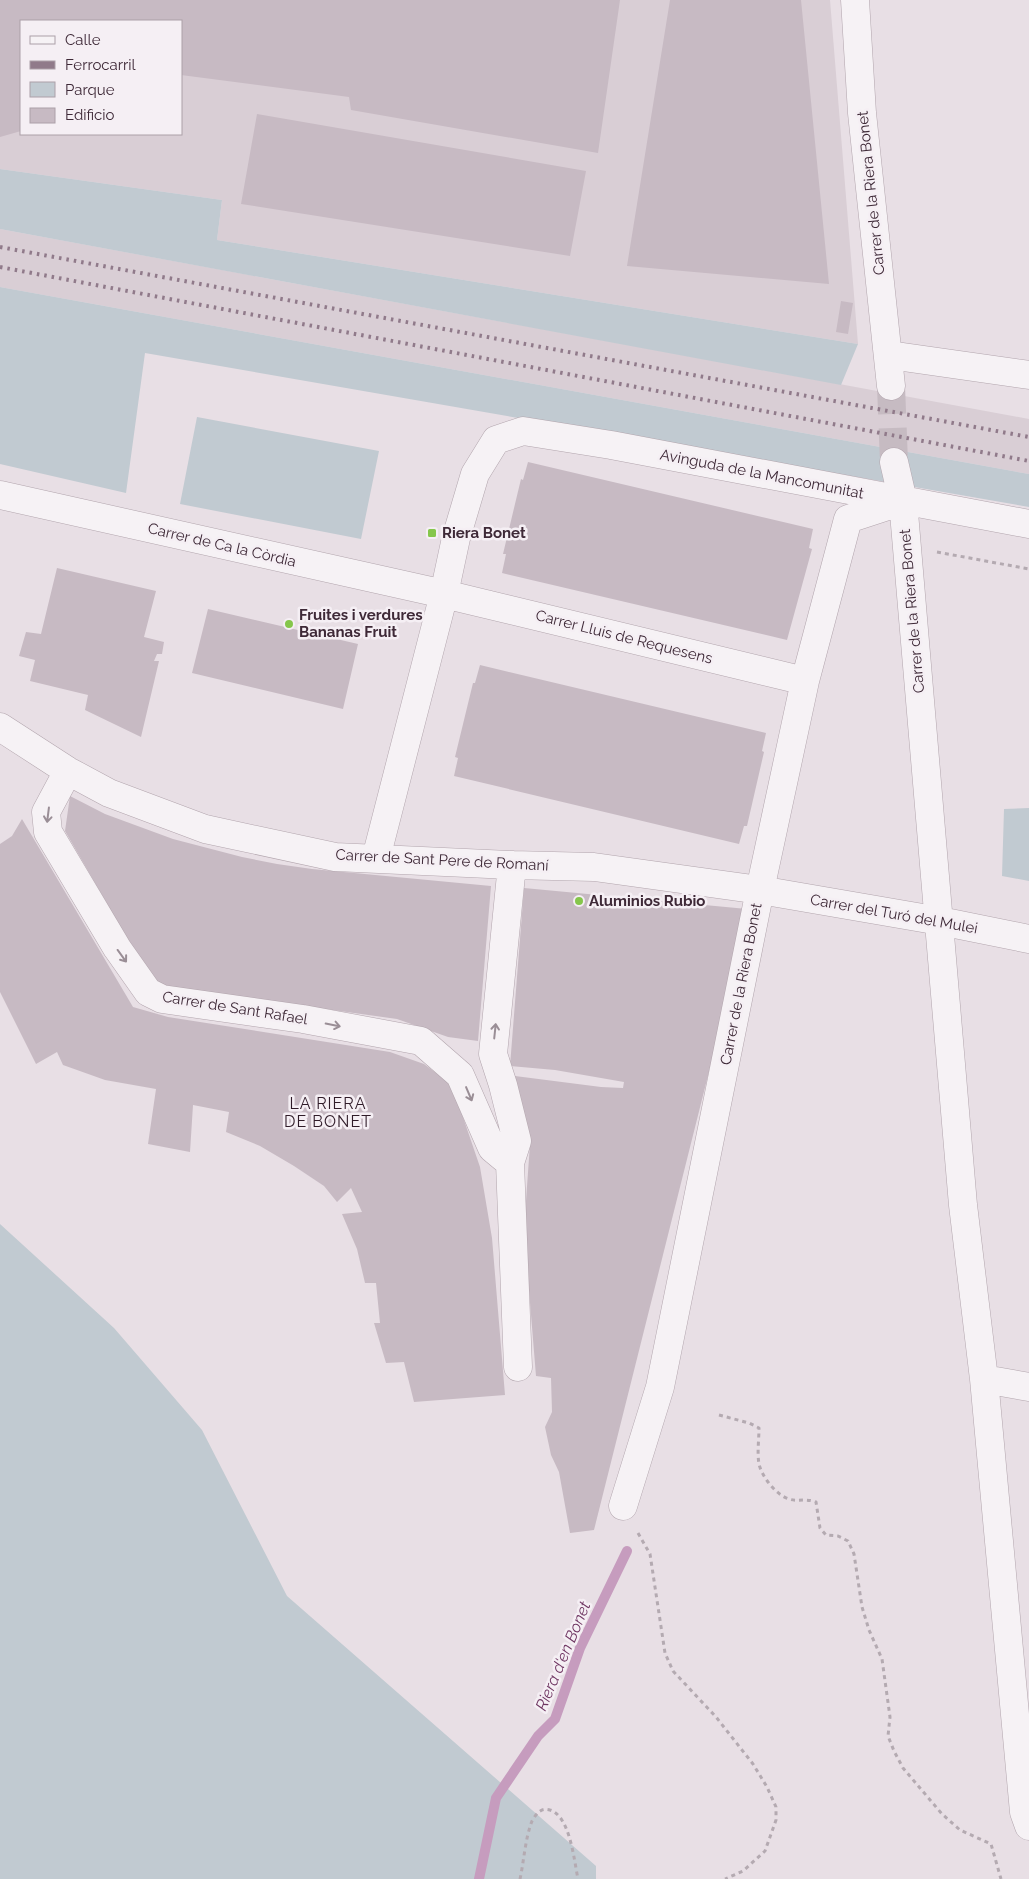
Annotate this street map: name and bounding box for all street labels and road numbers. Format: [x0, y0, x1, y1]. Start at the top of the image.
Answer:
street label: Carrer de la Riera Bonet [853, 110, 889, 276]
street label: Avinguda de la Mancomunitat [659, 445, 865, 503]
street label: Carrer de Ca la Còrdia [146, 519, 298, 571]
street label: Carrer de la Riera Bonet [896, 528, 928, 694]
street label: Carrer Lluis de Requesens [534, 606, 714, 668]
street label: Carrer de Sant Pere de Romaní [335, 845, 550, 875]
street label: Carrer del Turó del Mulei [809, 890, 979, 938]
street label: Carrer de la Riera Bonet [716, 901, 766, 1067]
street label: Carrer de Sant Rafael [161, 988, 310, 1029]

